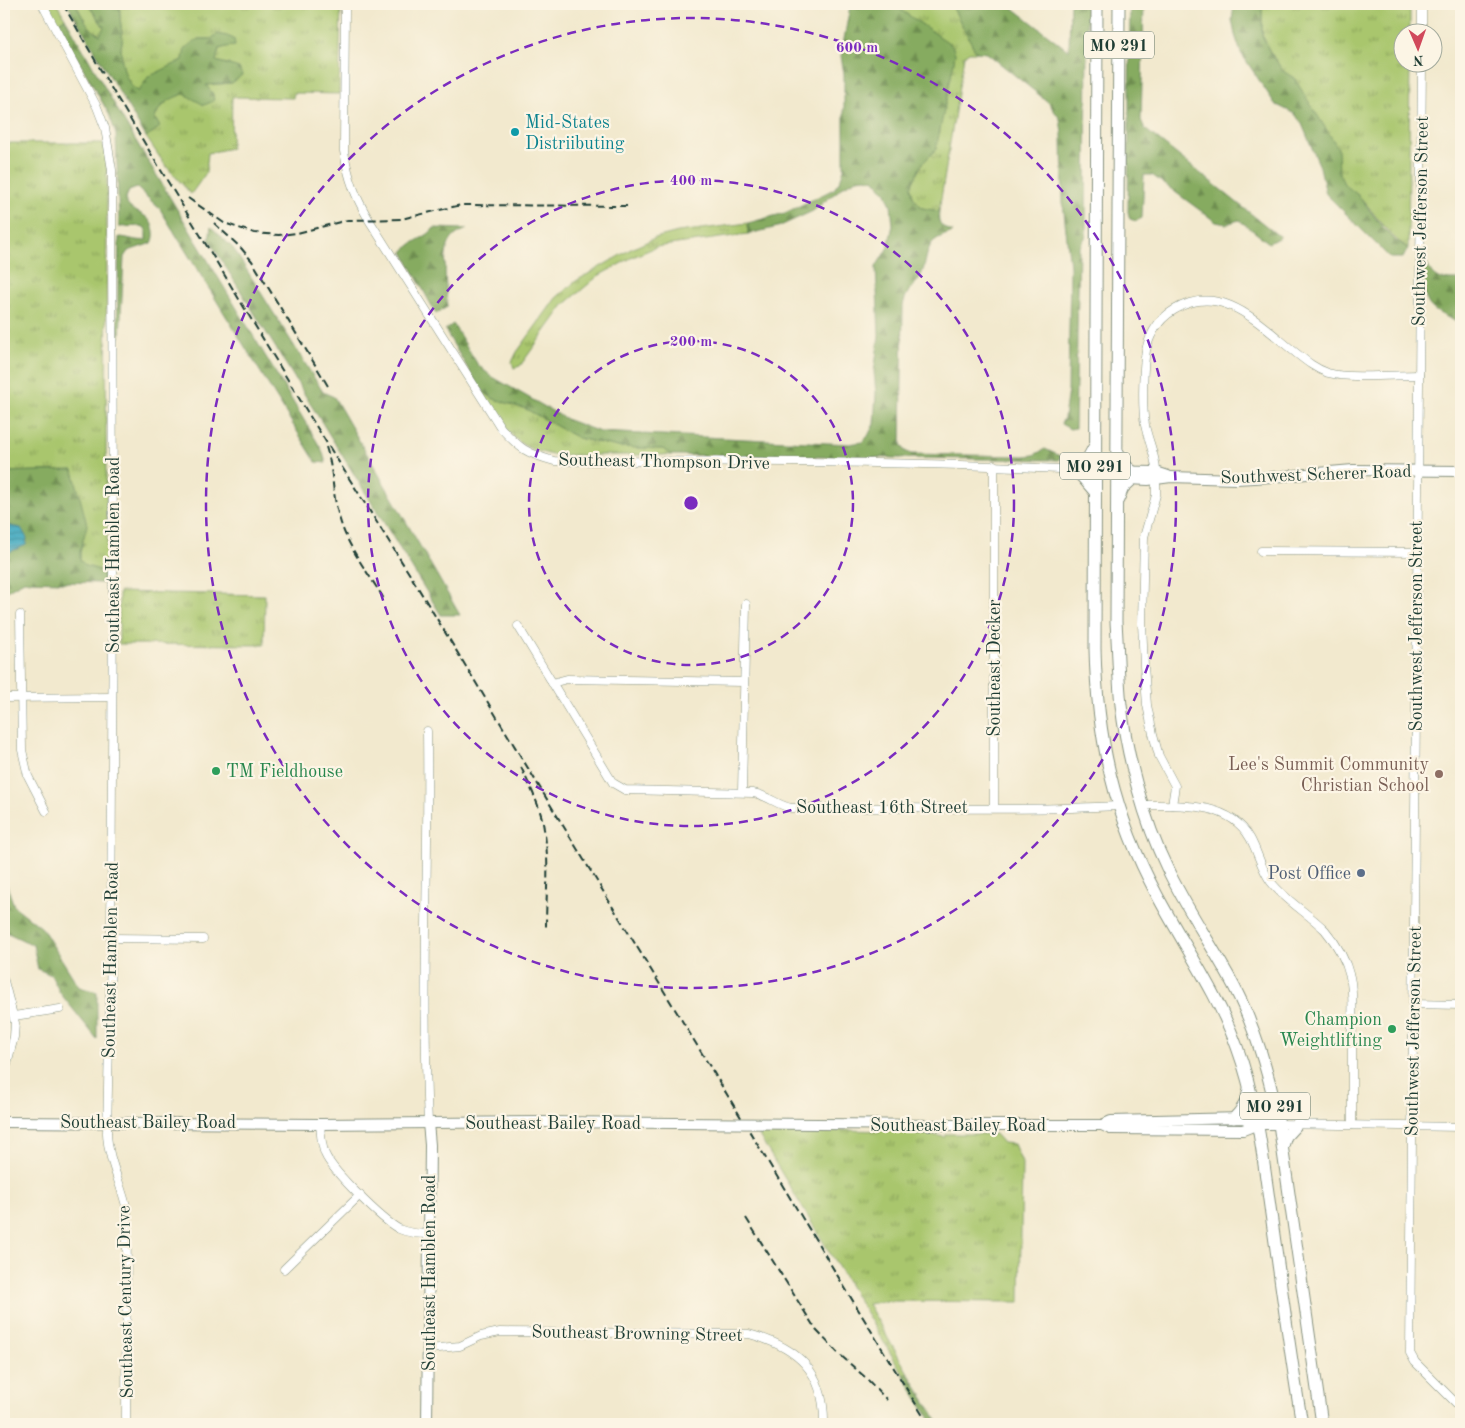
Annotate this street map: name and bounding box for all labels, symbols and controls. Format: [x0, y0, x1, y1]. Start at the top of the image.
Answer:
north arrow [1392, 22, 1442, 72]
road number: MO 291 [1084, 32, 1154, 58]
text: 600 m [836, 41, 878, 56]
text: N [1413, 53, 1424, 67]
place label: Mid-States Distriibuting [525, 114, 625, 153]
street label: Southwest Jefferson Street [1410, 115, 1432, 327]
marker: Mid-States Distriibuting [509, 126, 521, 138]
text: 400 m [670, 174, 712, 189]
text: 200 m [670, 335, 712, 350]
street label: Southeast Thompson Drive [558, 451, 770, 473]
road number: MO 291 [1060, 452, 1130, 480]
street label: Southeast Hamblen Road [105, 457, 123, 653]
street label: Southwest Scherer Road [1220, 463, 1412, 487]
centre of rings [682, 494, 700, 512]
street label: Southwest Jefferson Street [1408, 520, 1426, 732]
street label: Southeast Decker [986, 599, 1004, 737]
place label: Lee's Summit Community Christian School [1228, 756, 1429, 795]
place label: TM Fieldhouse [226, 763, 343, 781]
marker: TM Fieldhouse [210, 765, 222, 777]
marker: Lee's Summit Community Christian School [1433, 768, 1445, 780]
street label: Southeast 16th Street [796, 799, 968, 817]
street label: Southeast Hamblen Road [100, 862, 122, 1059]
place label: Post Office [1267, 865, 1351, 883]
marker: Post Office [1355, 867, 1367, 879]
street label: Southwest Jefferson Street [1403, 925, 1425, 1137]
place label: Champion Weightlifting [1279, 1011, 1382, 1050]
marker: Champion Weightlifting [1386, 1023, 1398, 1035]
road number: MO 291 [1240, 1092, 1310, 1120]
street label: Southeast Bailey Road [60, 1114, 236, 1132]
street label: Southeast Bailey Road [465, 1115, 641, 1133]
street label: Southeast Bailey Road [870, 1117, 1046, 1135]
street label: Southeast Hamblen Road [421, 1175, 439, 1371]
street label: Southeast Century Drive [115, 1205, 137, 1399]
street label: Southeast Browning Street [531, 1323, 743, 1345]

